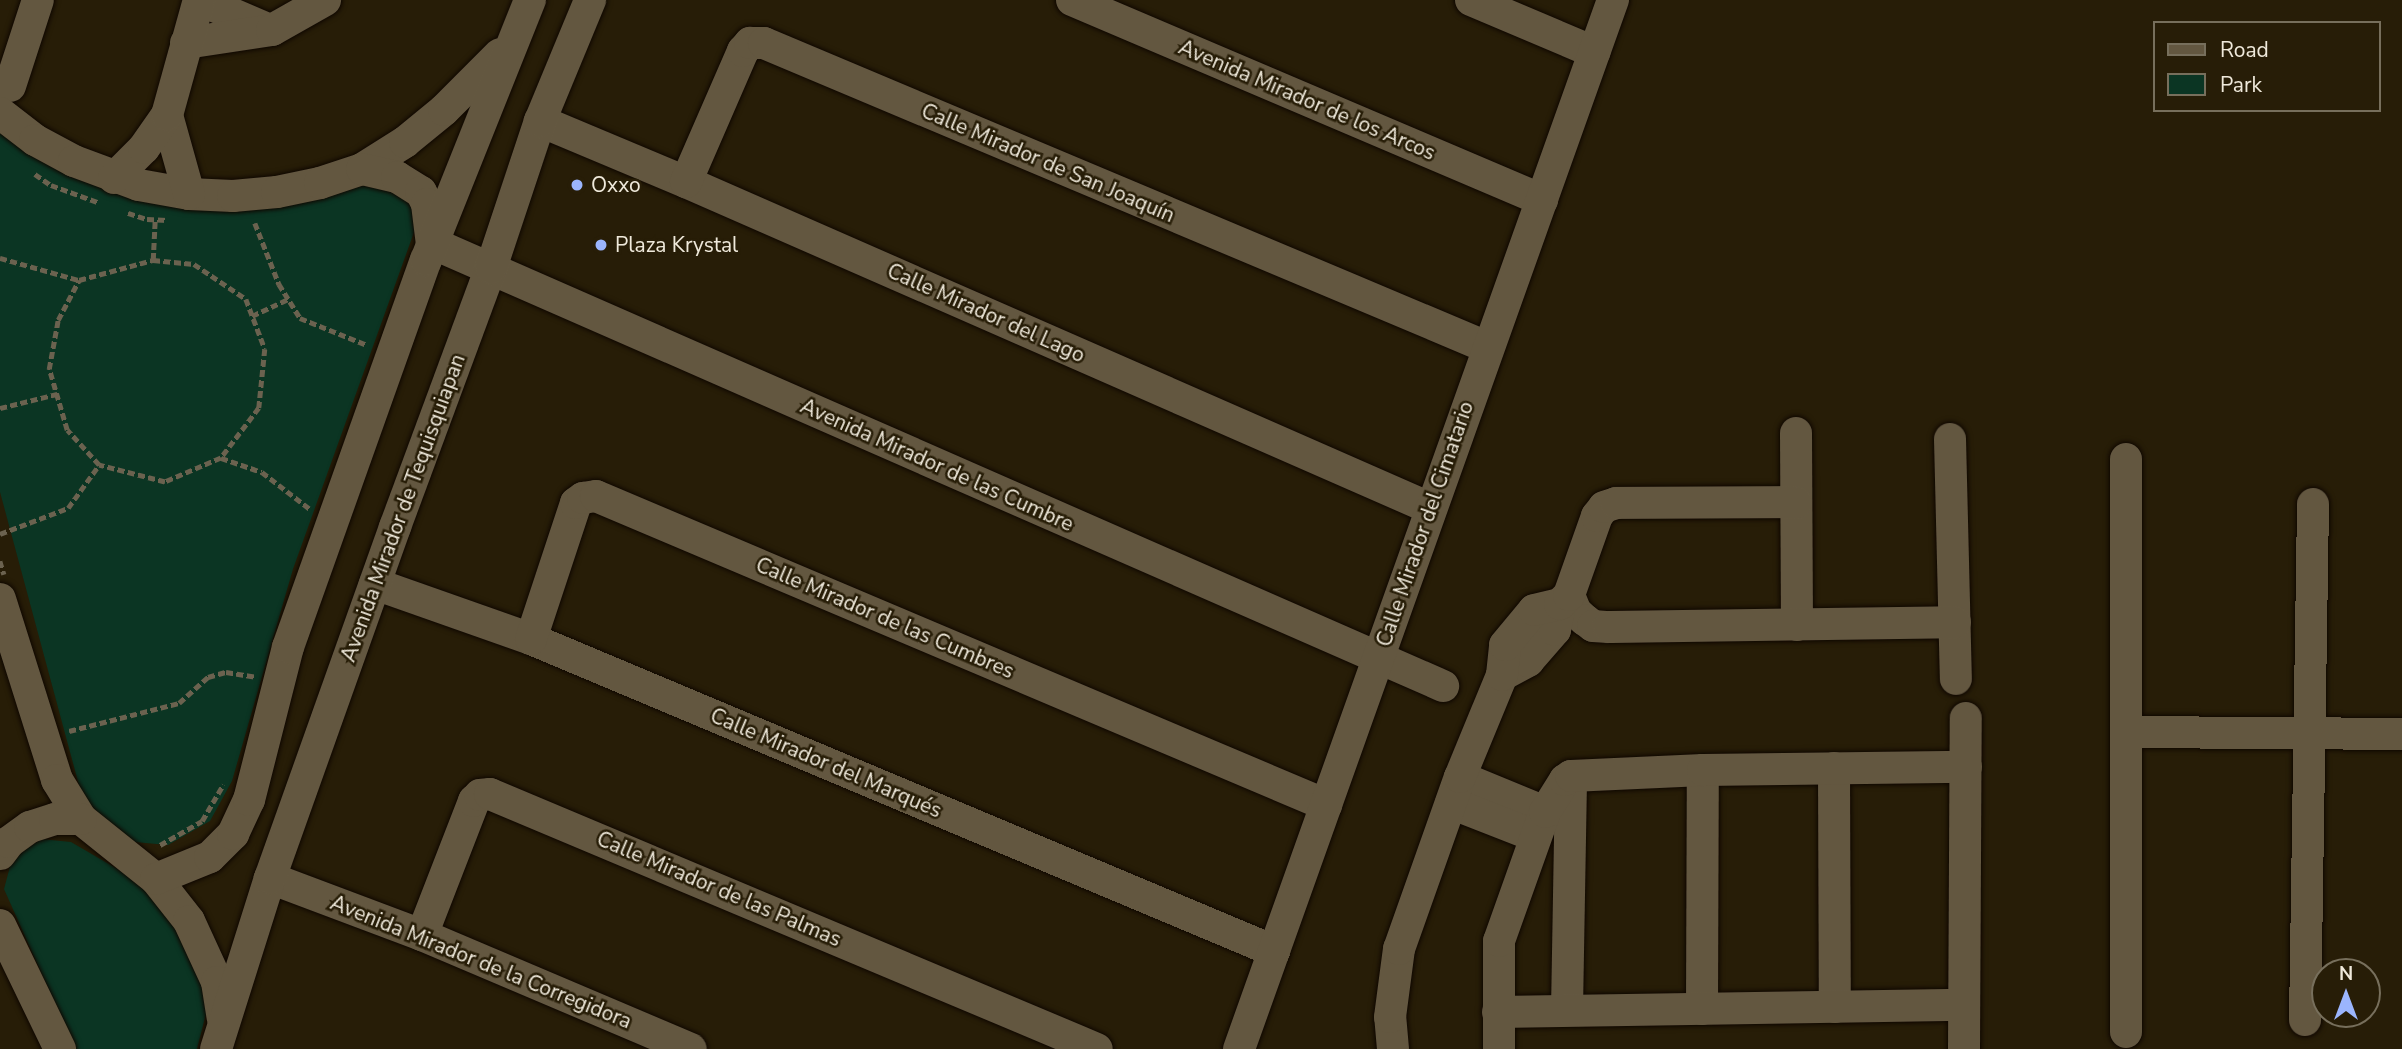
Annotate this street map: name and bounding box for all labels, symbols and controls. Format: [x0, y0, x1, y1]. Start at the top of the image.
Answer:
legend [2154, 21, 2381, 112]
street label: Avenida Mirador de los Arcos [1175, 34, 1439, 166]
text: Road [2220, 36, 2269, 64]
text: Park [2220, 71, 2262, 99]
street label: Calle Mirador de San Joaquín [918, 98, 1178, 228]
place label: Oxxo [591, 172, 641, 198]
marker: Oxxo [569, 177, 585, 193]
place label: Plaza Krystal [615, 232, 738, 258]
marker: Plaza Krystal [593, 237, 609, 253]
street label: Calle Mirador del Lago [883, 258, 1089, 368]
street label: Avenida Mirador de Tequisquiapan [335, 351, 471, 665]
street label: Avenida Mirador de las Cumbre [796, 393, 1078, 537]
street label: Calle Mirador del Cimatario [1371, 398, 1479, 650]
street label: Calle Mirador de las Cumbres [752, 552, 1018, 684]
street label: Calle Mirador del Marqués [707, 703, 945, 823]
street label: Calle Mirador de las Palmas [593, 826, 845, 952]
street label: Avenida Mirador de la Corregidora [327, 890, 635, 1034]
north arrow [2311, 958, 2381, 1028]
text: N [2339, 961, 2353, 987]

